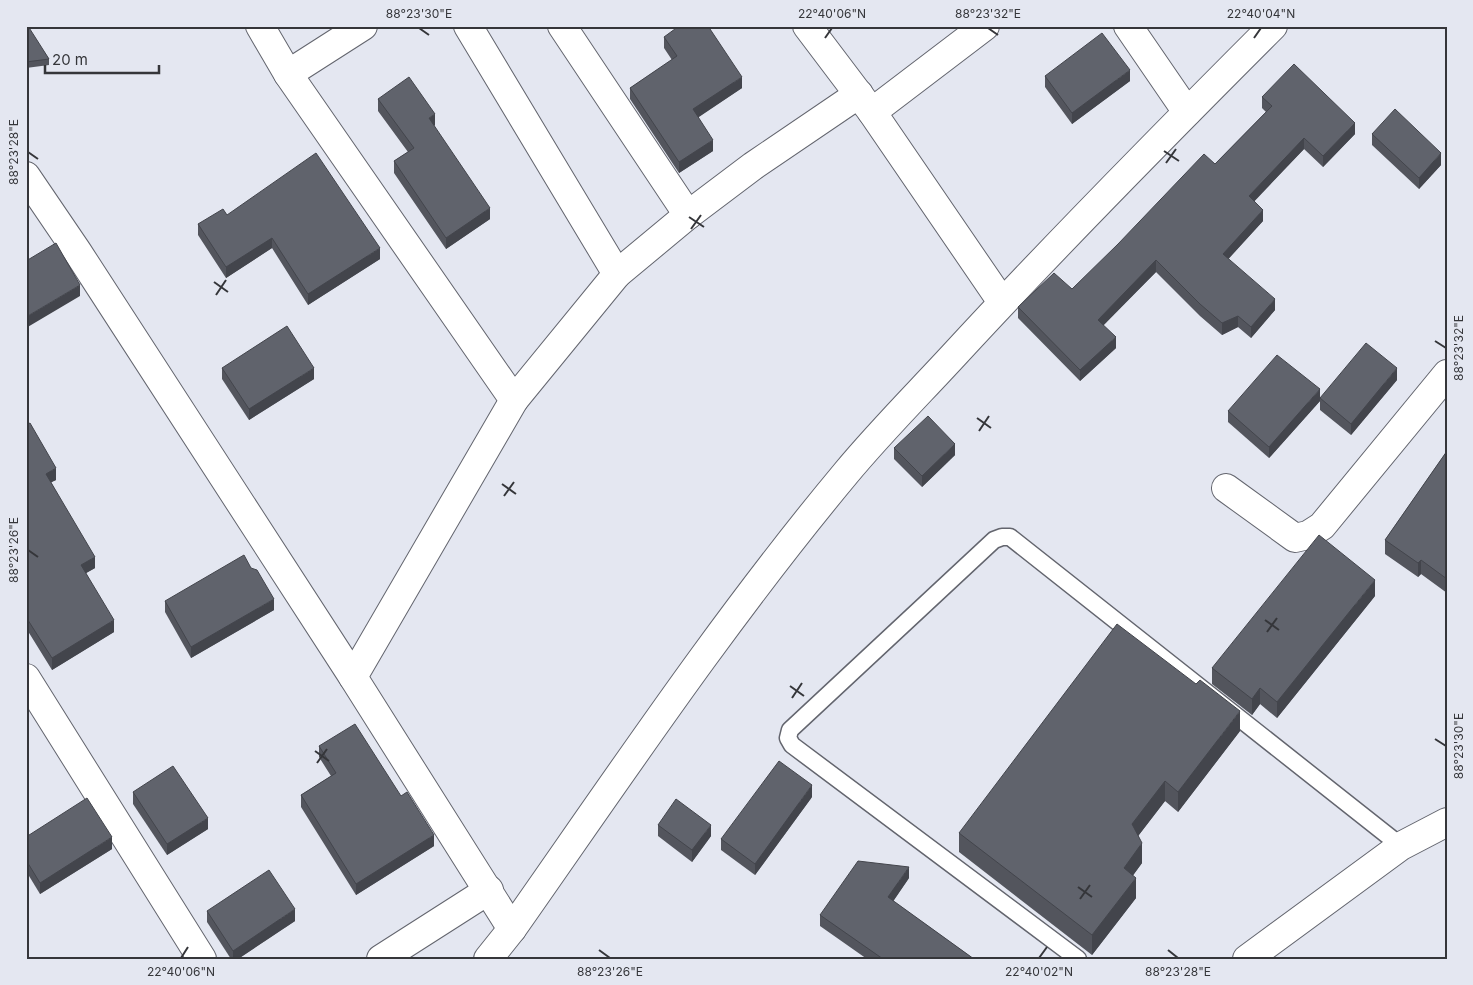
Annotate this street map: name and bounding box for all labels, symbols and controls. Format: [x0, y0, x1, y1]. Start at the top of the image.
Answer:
text: 88°23'30"E [386, 6, 452, 21]
text: 22°40'06"N [798, 6, 866, 21]
text: 88°23'32"E [955, 6, 1021, 21]
text: 22°40'04"N [1227, 6, 1295, 21]
scale bar [45, 42, 159, 74]
text: 20 m [52, 50, 88, 69]
text: 88°23'28"E [6, 119, 21, 185]
text: 88°23'32"E [1451, 315, 1466, 381]
text: 88°23'26"E [6, 517, 21, 583]
text: 88°23'30"E [1451, 713, 1466, 779]
text: 22°40'06"N [147, 964, 215, 979]
text: 88°23'26"E [577, 964, 643, 979]
text: 22°40'02"N [1005, 964, 1073, 979]
text: 88°23'28"E [1145, 964, 1211, 979]

